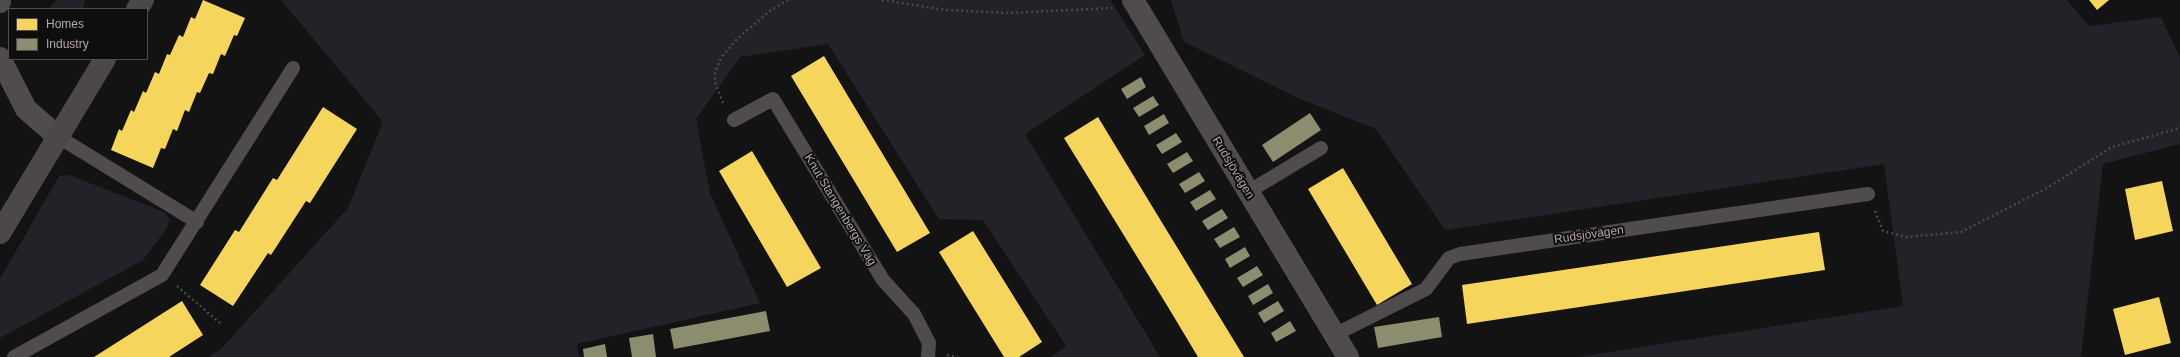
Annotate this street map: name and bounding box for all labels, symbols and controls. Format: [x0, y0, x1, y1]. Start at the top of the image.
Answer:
legend [8, 8, 148, 60]
text: Homes [46, 17, 84, 31]
text: Industry [46, 37, 89, 51]
street label: Rudsjövägen [1209, 134, 1257, 202]
street label: Knut Stangenbergs Väg [801, 152, 879, 268]
street label: Rudsjövägen [1553, 223, 1625, 247]

